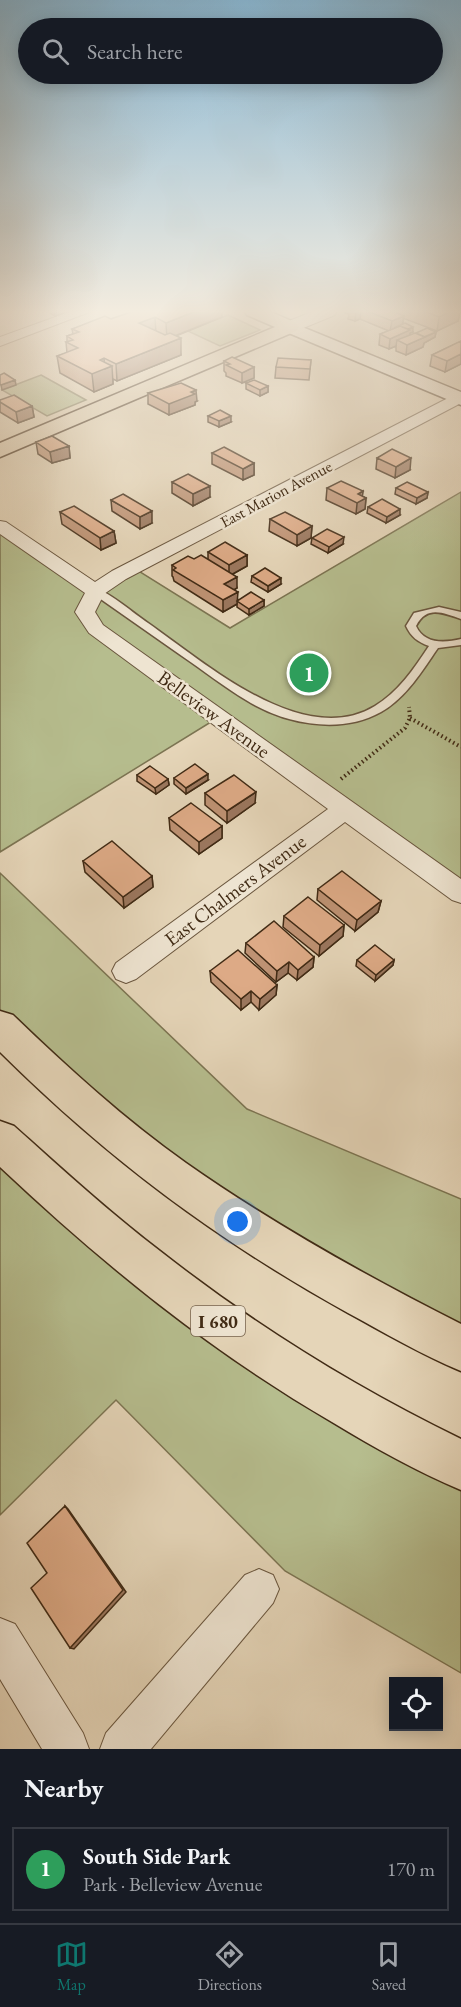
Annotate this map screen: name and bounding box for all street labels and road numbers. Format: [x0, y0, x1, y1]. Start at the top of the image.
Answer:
street label: East Marion Avenue [216, 456, 336, 532]
street label: Belleview Avenue [152, 664, 276, 764]
street label: East Chalmers Avenue [159, 828, 311, 952]
road number: I 680 [191, 1306, 245, 1336]

